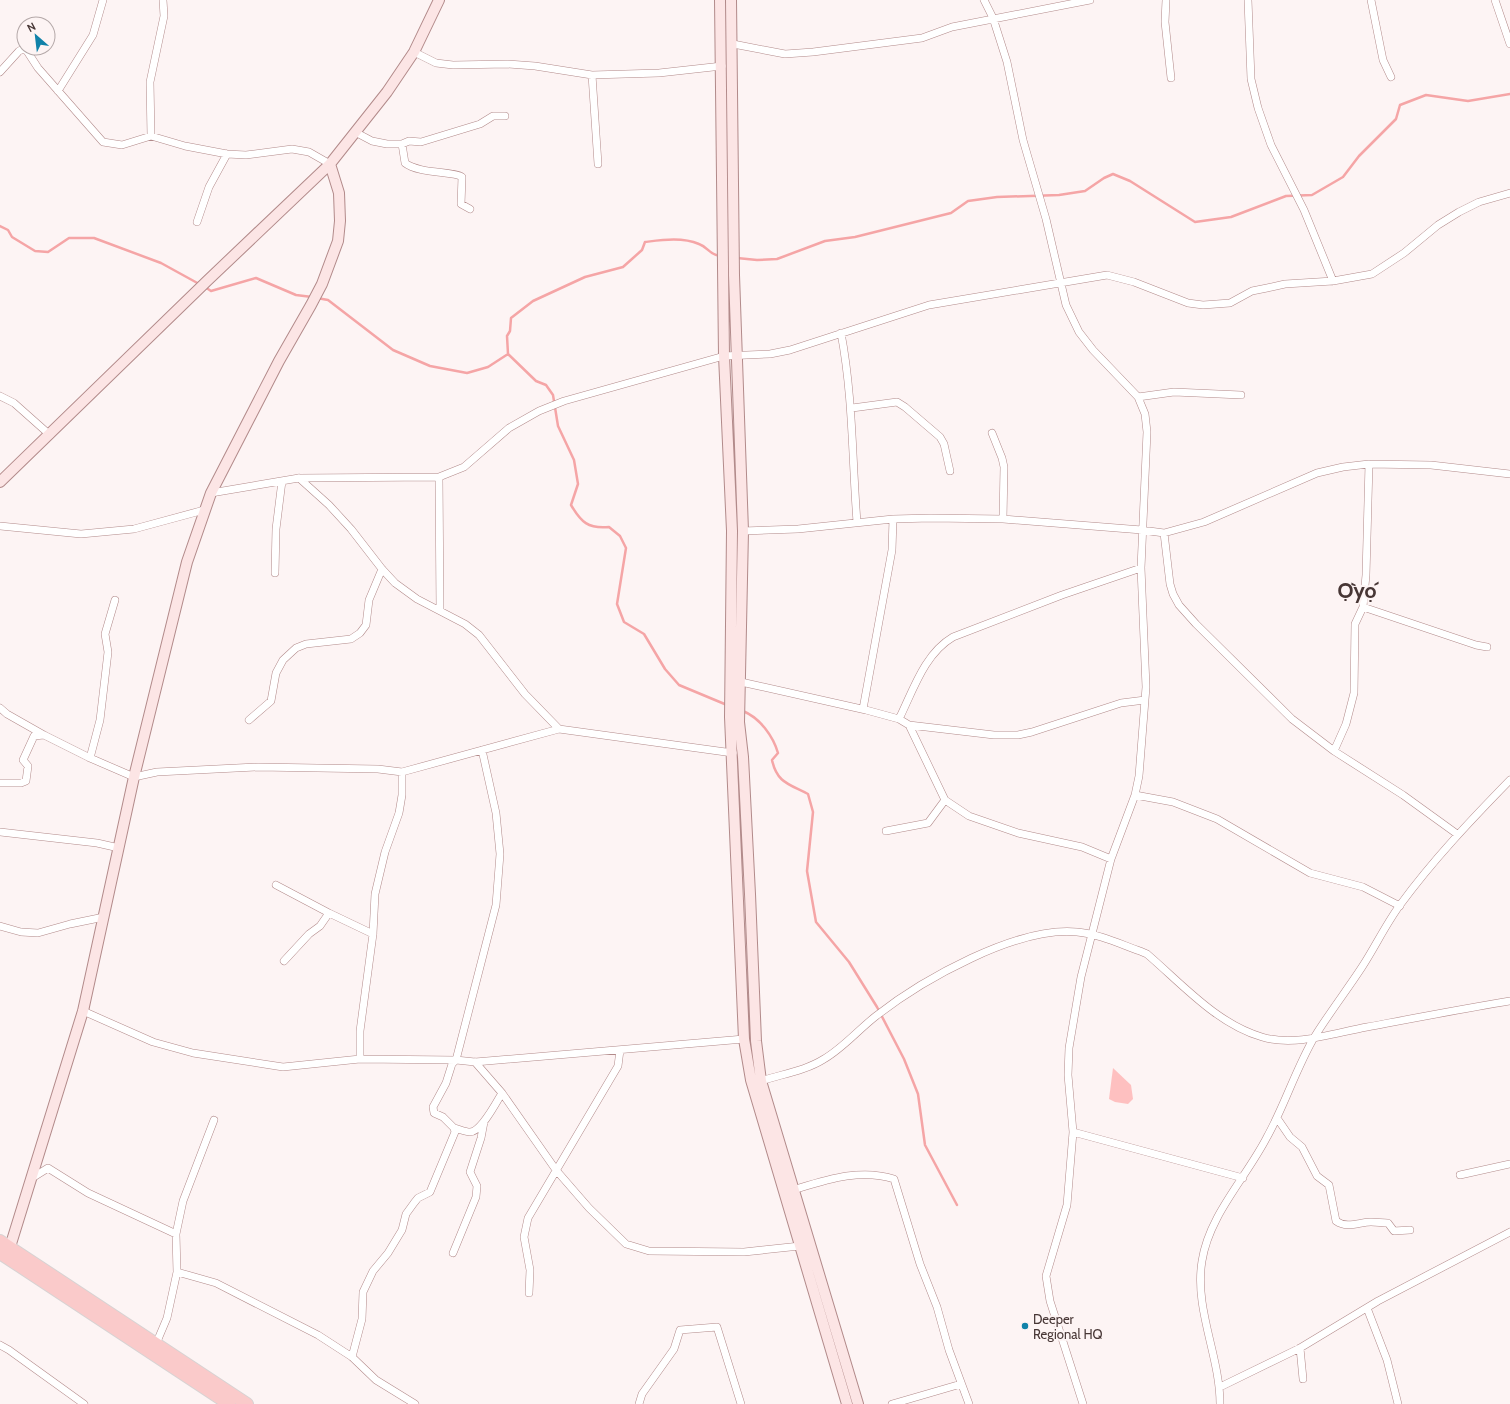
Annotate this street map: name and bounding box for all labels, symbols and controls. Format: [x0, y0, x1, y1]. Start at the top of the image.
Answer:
north arrow [16, 16, 56, 56]
text: N [25, 19, 38, 35]
district label: Ọ̀yọ́ [1338, 578, 1379, 603]
place label: Deeper Regional HQ [1033, 1311, 1103, 1342]
marker: Deeper Regional HQ [1020, 1321, 1030, 1331]

